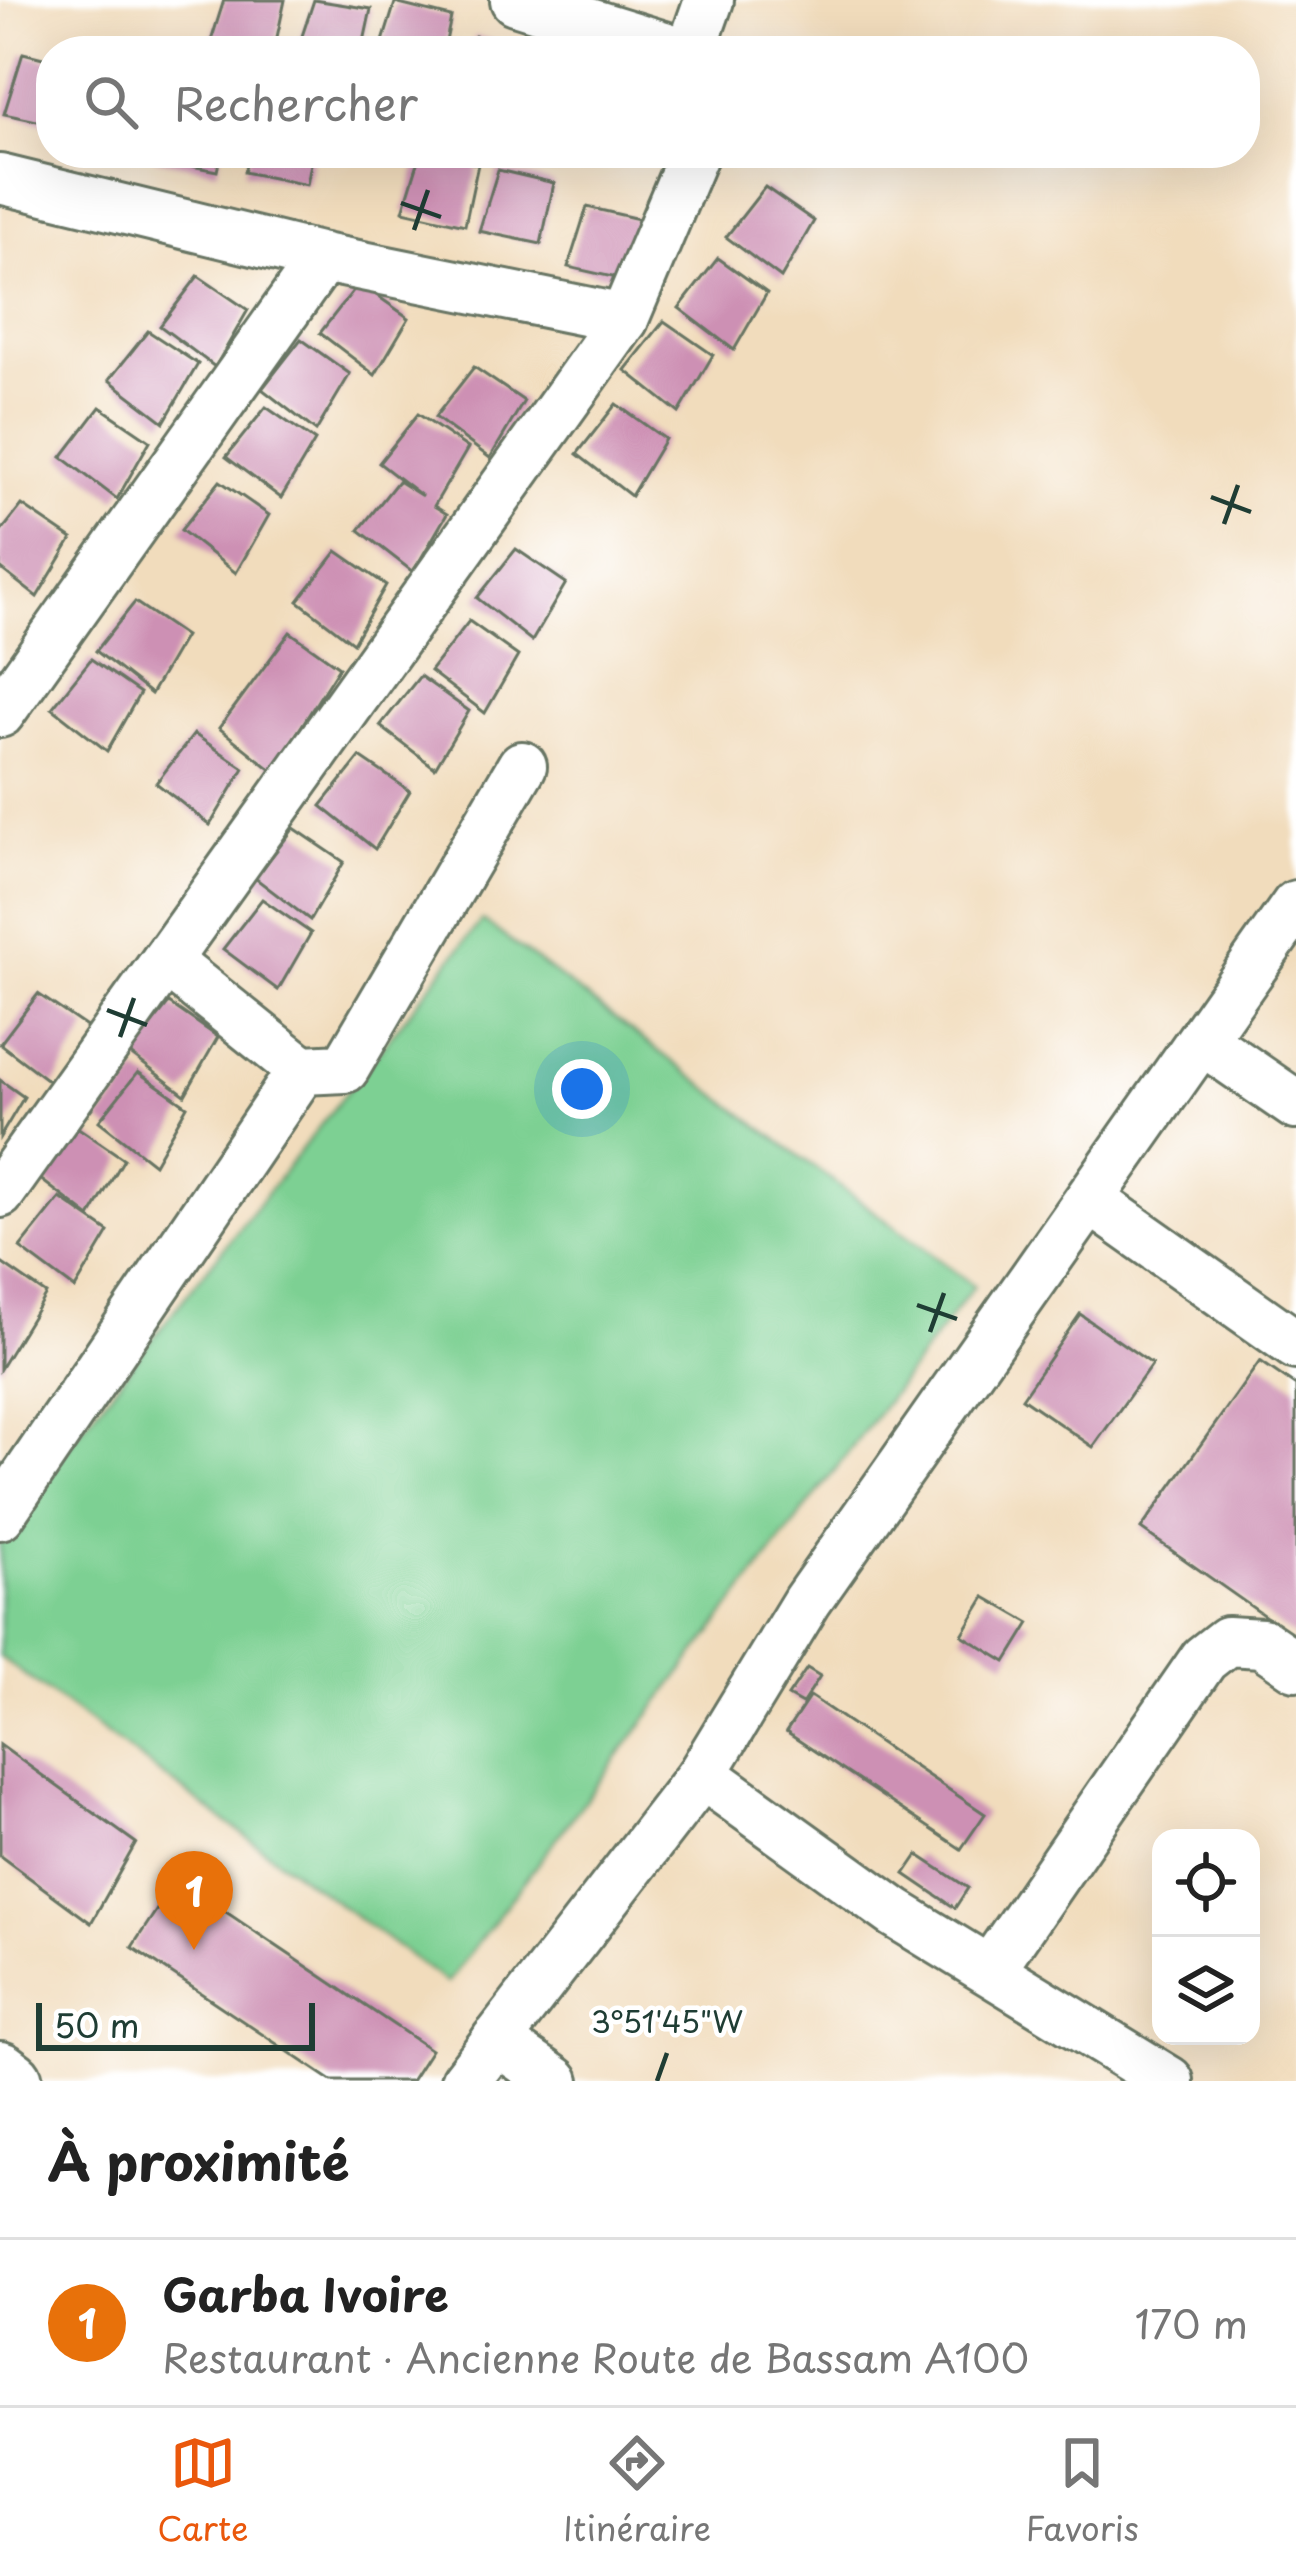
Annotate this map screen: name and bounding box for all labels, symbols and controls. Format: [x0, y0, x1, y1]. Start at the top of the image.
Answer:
search box [36, 36, 1260, 168]
text: Rechercher [174, 68, 418, 136]
icon: search [78, 69, 144, 135]
your location [552, 1059, 612, 1119]
map controls [1152, 1829, 1260, 2045]
button: locate [1152, 1829, 1260, 1937]
pin: 1 [155, 1851, 233, 1950]
button: layers [1152, 1937, 1260, 2045]
scale bar [36, 1997, 315, 2050]
text: 3°51'45"W [591, 1998, 743, 2043]
text: 50 m [54, 1999, 140, 2049]
text: À proximité [48, 2121, 349, 2198]
text: Garba Ivoire [162, 2259, 449, 2327]
text: 1 [78, 2293, 96, 2352]
text: 170 m [1135, 2293, 1248, 2352]
text: Restaurant · Ancienne Route de Bassam A100 [162, 2327, 1029, 2386]
tab: Carte [157, 2430, 249, 2552]
tab: Itinéraire [563, 2430, 711, 2552]
tab: Favoris [1025, 2430, 1139, 2552]

